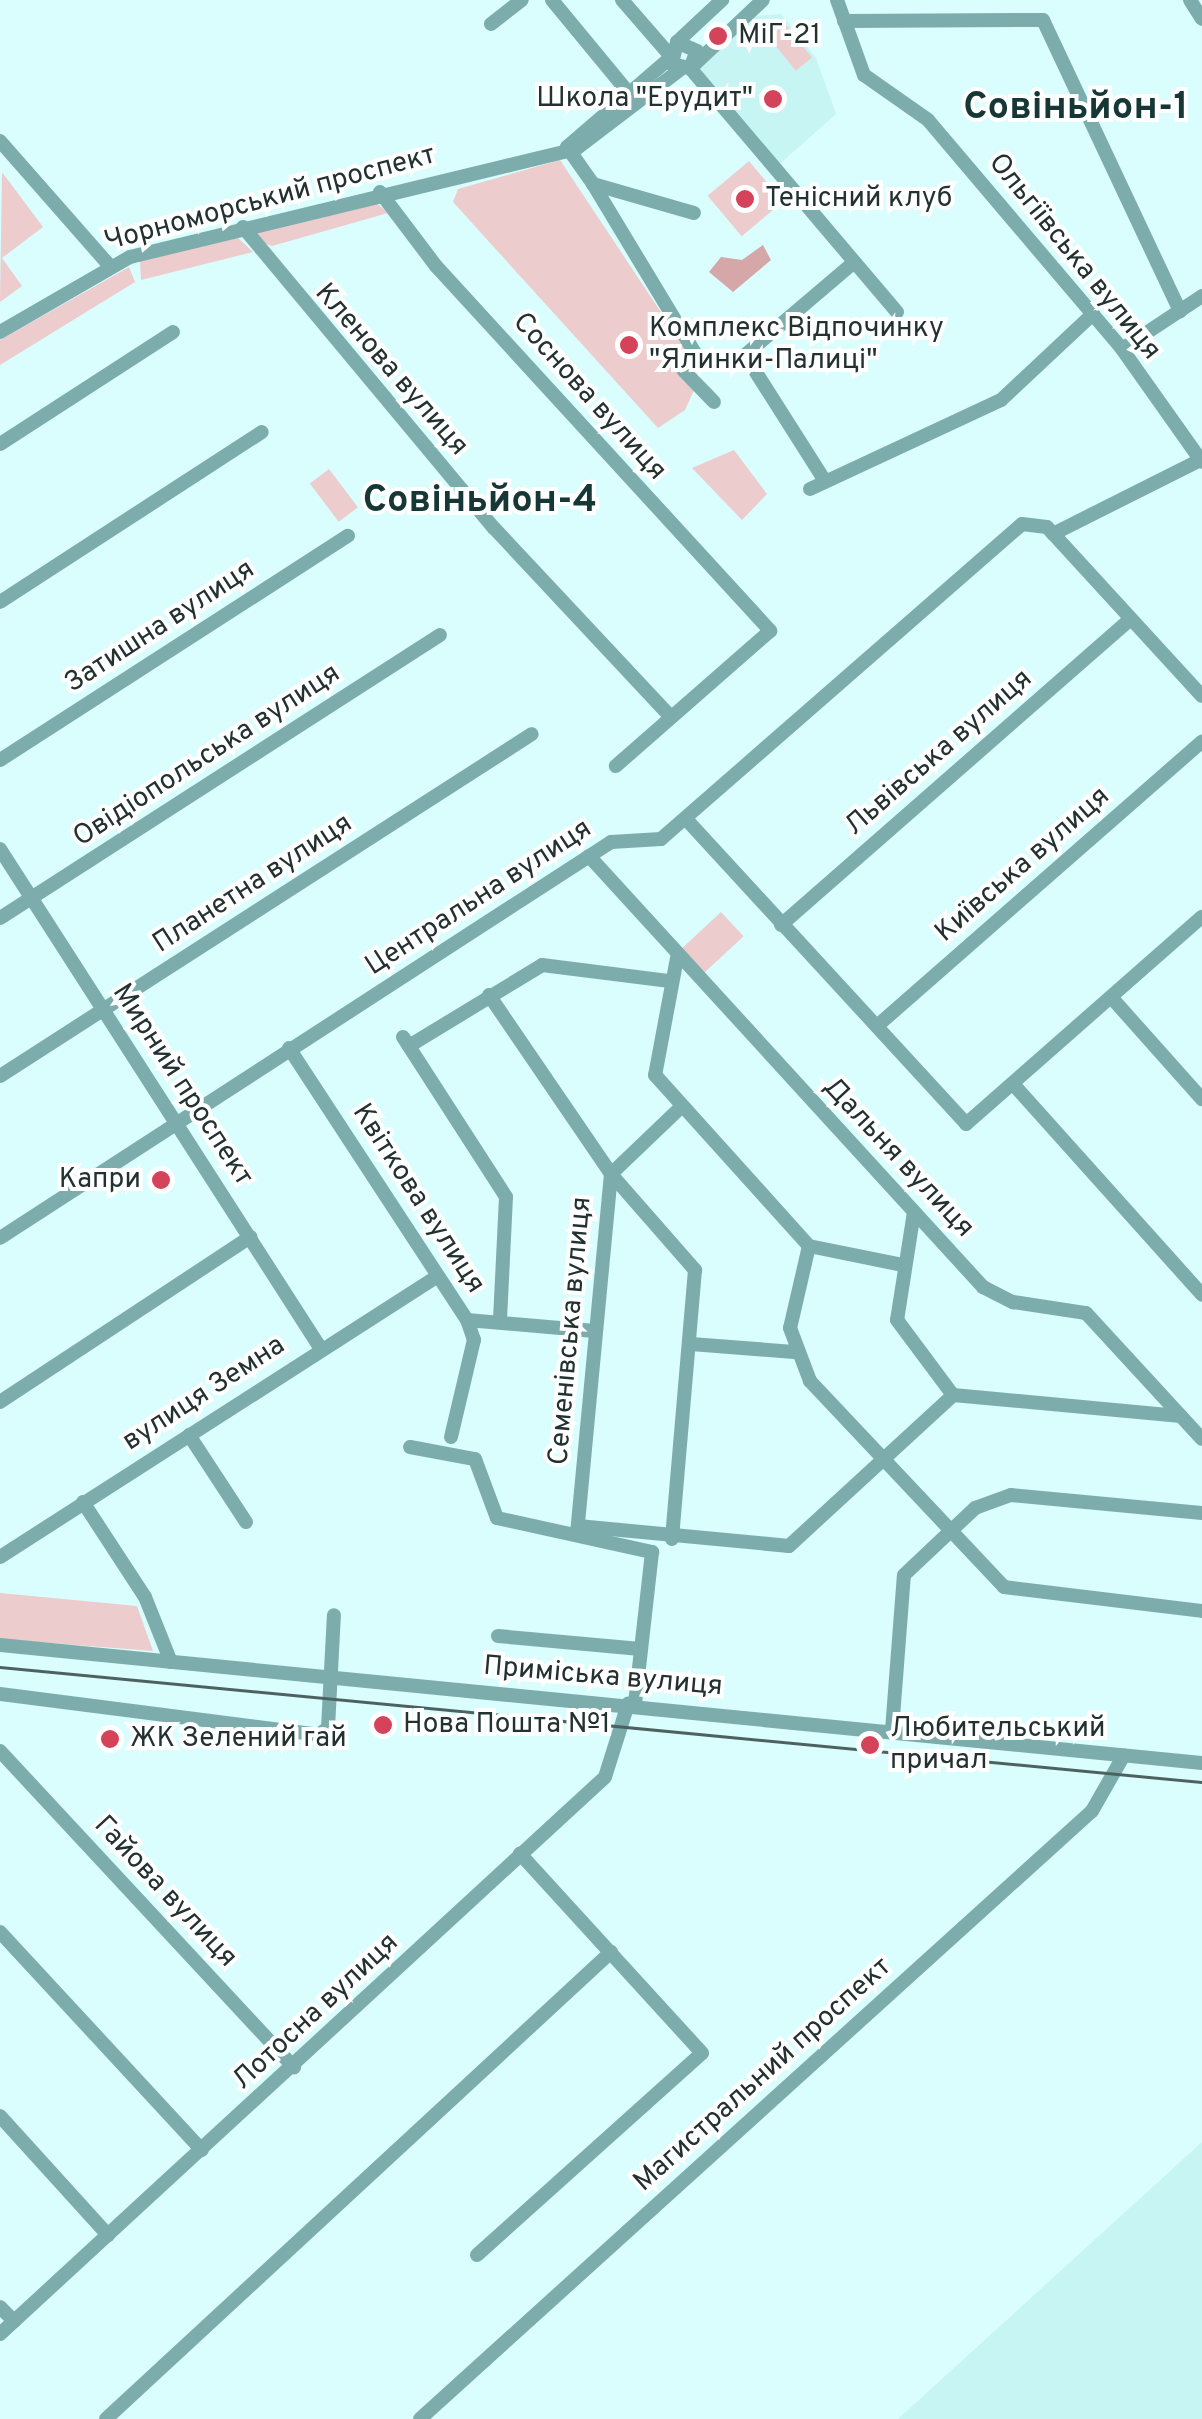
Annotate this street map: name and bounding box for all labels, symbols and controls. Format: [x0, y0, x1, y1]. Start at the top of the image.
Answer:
place label: МіГ-21 [738, 19, 821, 53]
marker: МіГ-21 [707, 25, 729, 47]
place label: Школа "Ерудит" [536, 82, 753, 116]
district label: Совіньйон-1 [963, 86, 1189, 132]
marker: Школа "Ерудит" [762, 88, 784, 110]
street label: Чорноморський проспект [101, 139, 439, 259]
street label: Ольгіївська вулиця [980, 147, 1168, 367]
place label: Тенісний клуб [765, 182, 952, 216]
marker: Тенісний клуб [734, 188, 756, 210]
street label: Кленова вулиця [307, 277, 475, 463]
street label: Соснова вулиця [505, 306, 673, 488]
place label: Комплекс Відпочинку "Ялинки-Палиці" [649, 312, 944, 378]
marker: Комплекс Відпочинку "Ялинки-Палиці" [618, 334, 640, 356]
district label: Совіньйон-4 [363, 479, 597, 525]
street label: Затишна вулиця [59, 553, 261, 701]
street label: Овідіопольська вулиця [67, 657, 347, 855]
street label: Львівська вулиця [838, 663, 1040, 843]
street label: Київська вулиця [929, 780, 1117, 950]
street label: Планетна вулиця [147, 807, 359, 961]
street label: Центральна вулиця [360, 812, 598, 984]
street label: Мирний проспект [104, 978, 260, 1192]
street label: Дальня вулиця [815, 1071, 981, 1245]
street label: Квіткова вулиця [344, 1098, 492, 1300]
place label: Капри [59, 1163, 141, 1197]
marker: Капри [150, 1169, 172, 1191]
street label: Семенівська вулиця [543, 1195, 599, 1467]
street label: вулиця Земна [117, 1329, 291, 1459]
street label: Приміська вулиця [482, 1650, 724, 1704]
place label: Нова Пошта №1 [403, 1708, 611, 1742]
place label: Любительський причал [890, 1712, 1105, 1778]
marker: Нова Пошта №1 [372, 1714, 394, 1736]
place label: ЖК Зелений гай [130, 1722, 347, 1756]
marker: ЖК Зелений гай [99, 1728, 121, 1750]
marker: Любительський причал [859, 1734, 881, 1756]
street label: Гайова вулиця [86, 1809, 244, 1975]
street label: Лотосна вулиця [226, 1927, 406, 2097]
street label: Магистральний проспект [627, 1951, 899, 2199]

